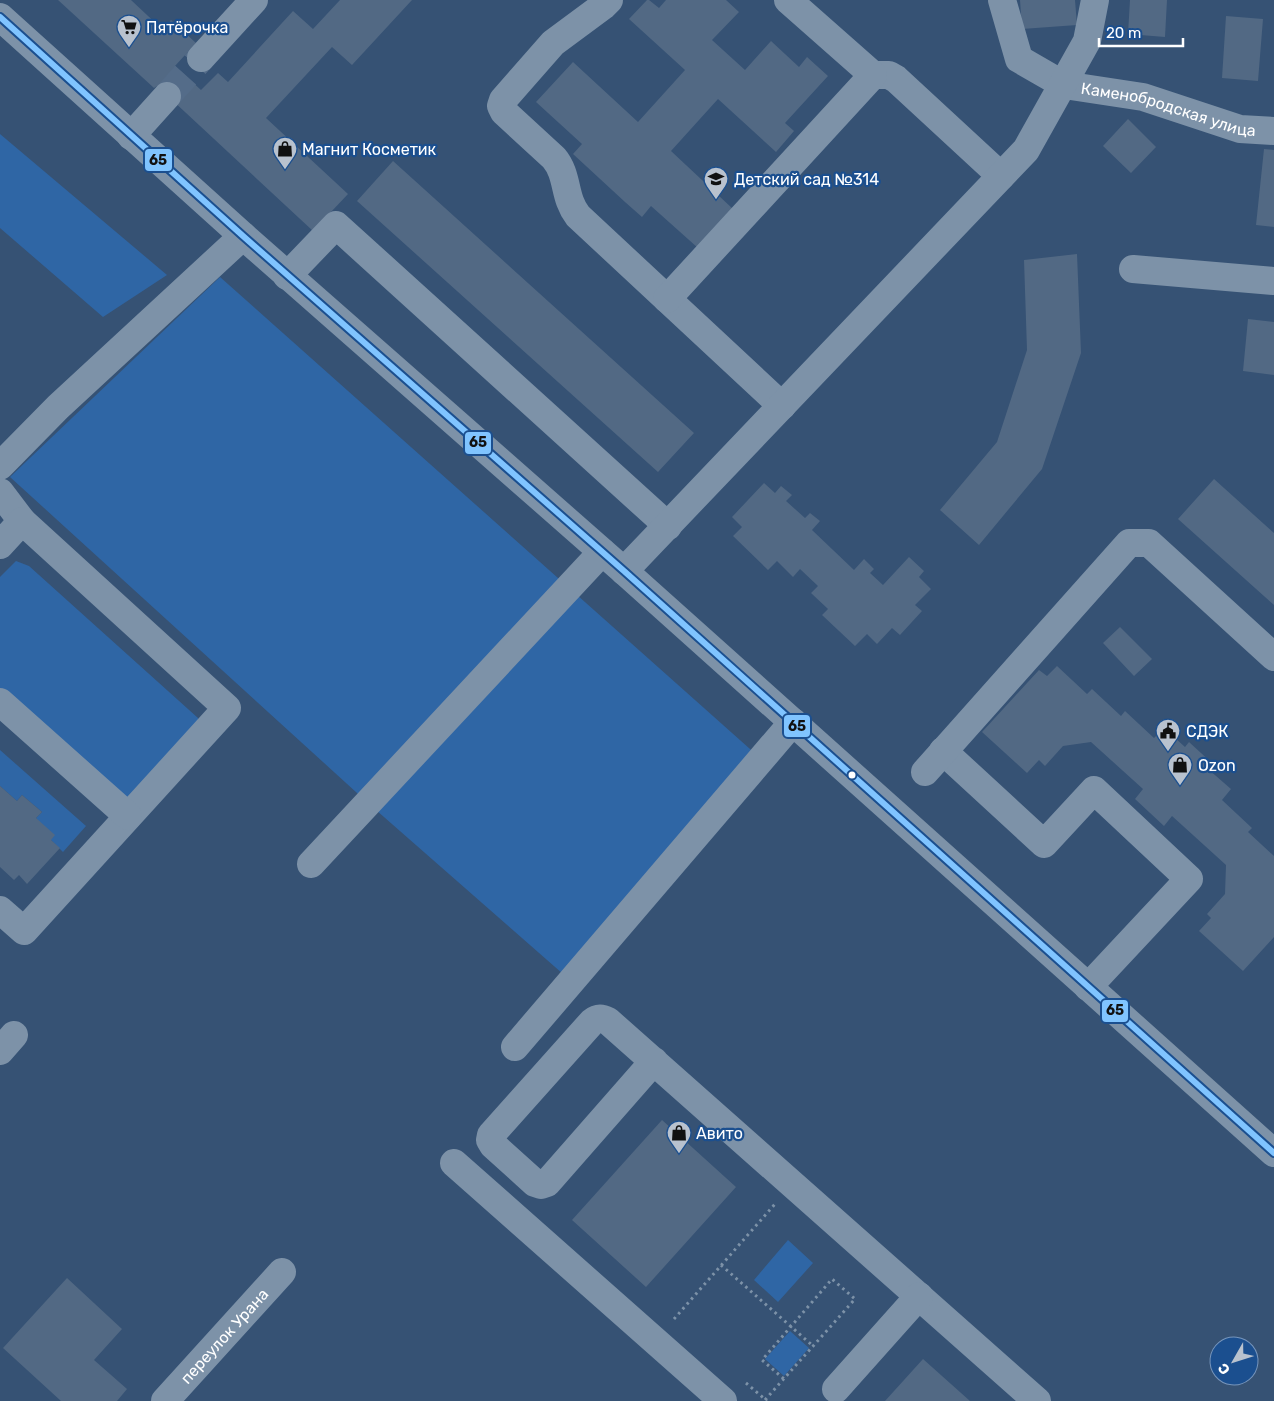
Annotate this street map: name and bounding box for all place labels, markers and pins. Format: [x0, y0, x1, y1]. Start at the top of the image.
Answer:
supermarket icon: Пятёрочка [116, 14, 142, 48]
place label: Пятёрочка [146, 18, 228, 37]
shop icon: Магнит Косметик [272, 136, 298, 170]
place label: Магнит Косметик [302, 140, 437, 159]
school or university icon: Детский сад №314 [703, 166, 729, 200]
place label: Детский сад №314 [734, 170, 879, 189]
public building icon: СДЭК [1155, 718, 1181, 752]
place label: СДЭК [1186, 722, 1228, 741]
shop icon: Ozon [1167, 752, 1193, 786]
place label: Ozon [1198, 756, 1236, 775]
unlabelled marker [847, 770, 857, 780]
shop icon: Авито [666, 1120, 692, 1154]
place label: Авито [696, 1124, 743, 1143]

